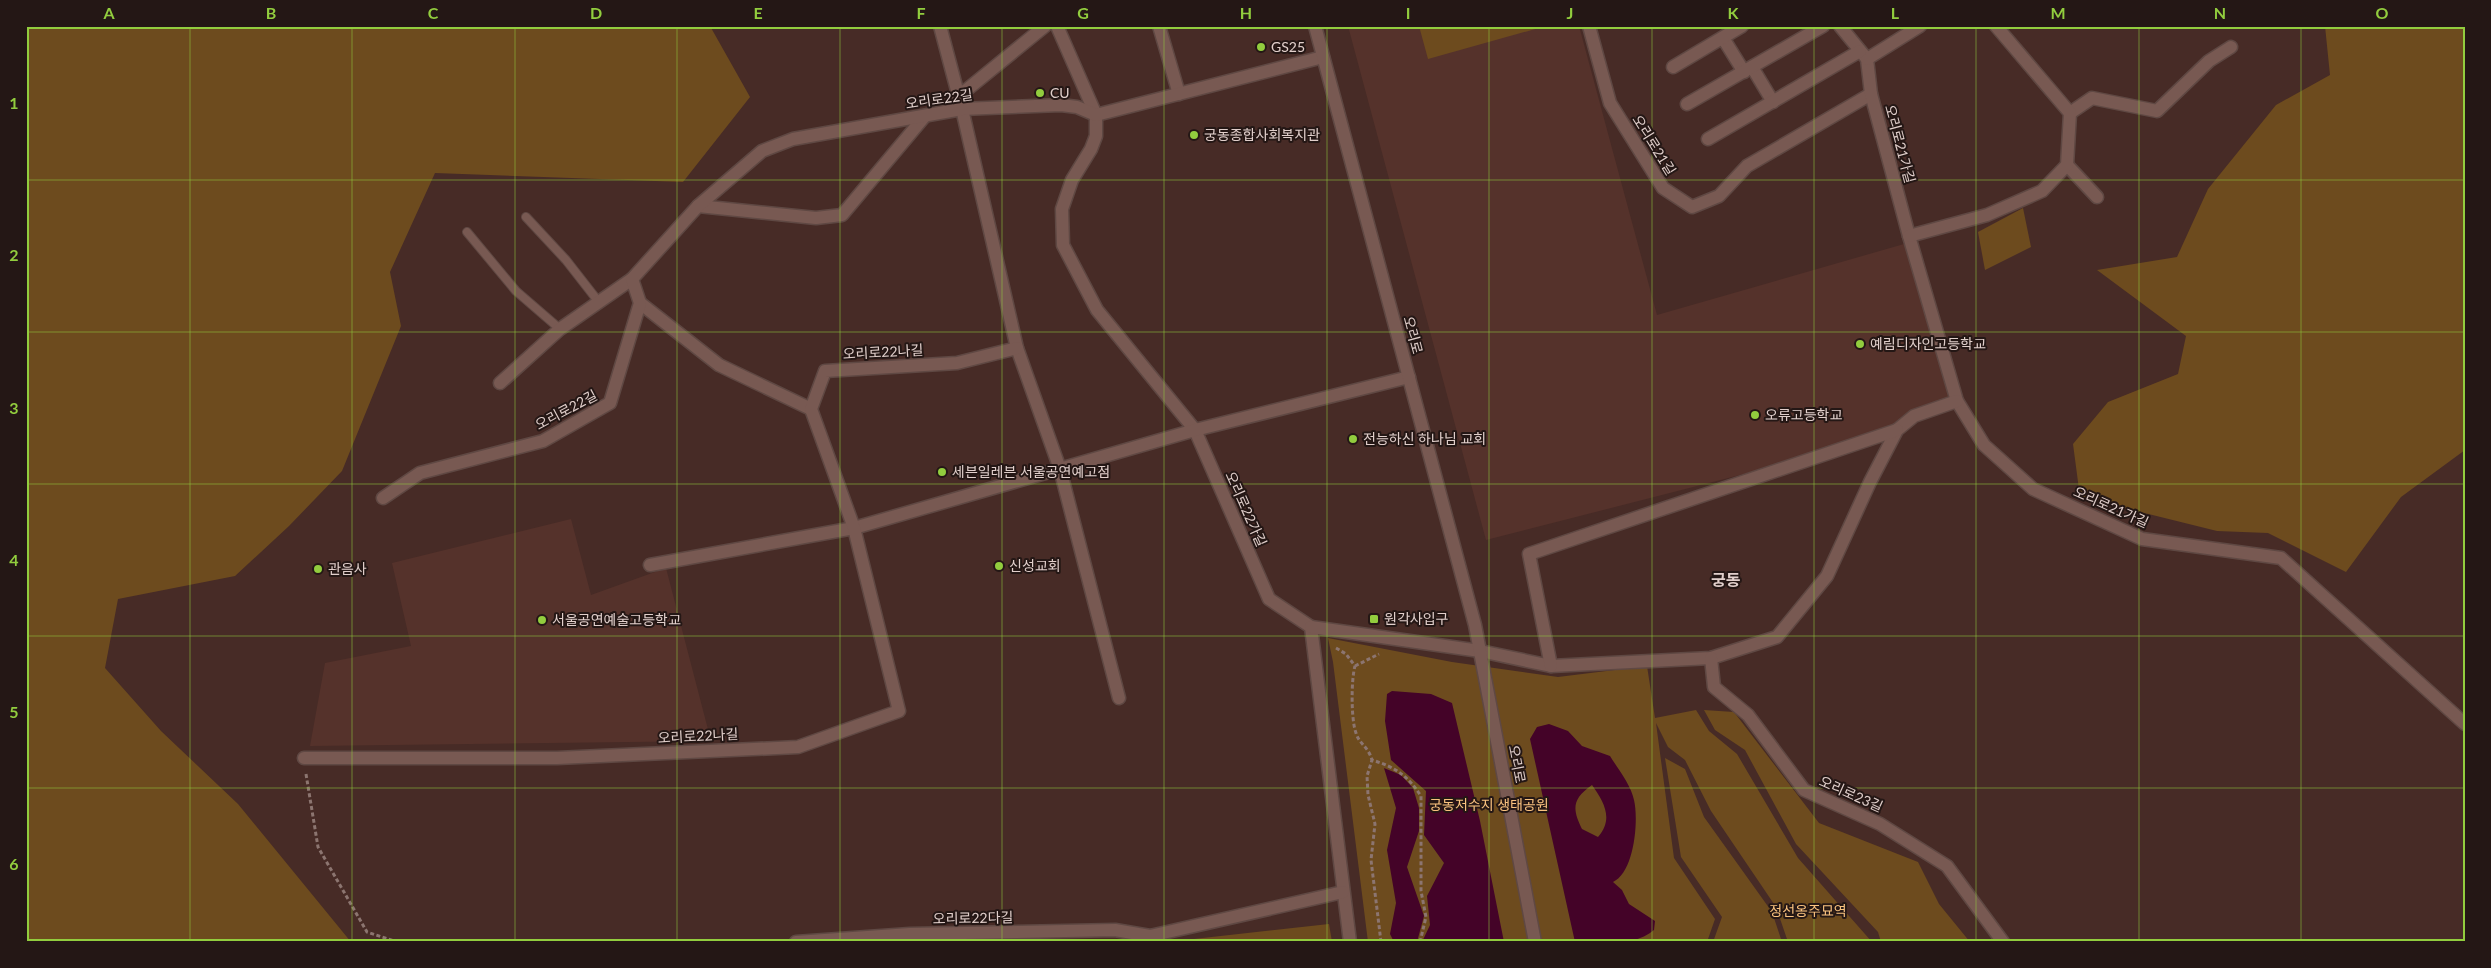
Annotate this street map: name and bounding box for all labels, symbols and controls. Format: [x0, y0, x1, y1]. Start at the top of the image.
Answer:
text: A [102, 3, 115, 22]
text: B [266, 3, 276, 22]
text: C [428, 3, 439, 22]
text: D [590, 3, 602, 22]
text: E [753, 3, 763, 22]
text: F [916, 3, 926, 22]
text: G [1077, 3, 1089, 22]
text: H [1240, 3, 1252, 22]
text: I [1406, 3, 1410, 22]
text: J [1567, 3, 1573, 22]
text: K [1728, 3, 1740, 22]
text: L [1891, 3, 1900, 22]
text: M [2050, 3, 2066, 22]
text: N [2214, 3, 2226, 22]
text: O [2376, 3, 2389, 22]
place label: GS25 [1271, 38, 1305, 55]
marker: GS25 [1255, 41, 1267, 53]
place label: CU [1050, 84, 1070, 101]
street label: 오리로22길 [904, 85, 974, 112]
marker: CU [1034, 87, 1046, 99]
text: 1 [9, 93, 19, 112]
street label: 오리로21가길 [1882, 103, 1919, 185]
street label: 오리로21길 [1629, 111, 1680, 178]
place label: 궁동종합사회복지관 [1204, 126, 1320, 143]
marker: 궁동종합사회복지관 [1188, 129, 1200, 141]
text: 2 [9, 245, 19, 264]
street label: 오리로 [1400, 314, 1427, 356]
place label: 예림디자인고등학교 [1870, 335, 1986, 352]
marker: 예림디자인고등학교 [1854, 338, 1866, 350]
street label: 오리로22나길 [842, 341, 924, 362]
street label: 오리로22길 [532, 386, 600, 433]
text: 3 [9, 398, 19, 417]
place label: 오류고등학교 [1765, 406, 1842, 423]
marker: 오류고등학교 [1749, 409, 1761, 421]
place label: 전능하신 하나님 교회 [1363, 430, 1486, 447]
marker: 전능하신 하나님 교회 [1347, 433, 1359, 445]
place label: 세븐일레븐 서울공연예고점 [952, 463, 1110, 480]
marker: 세븐일레븐 서울공연예고점 [936, 466, 948, 478]
street label: 오리로22가길 [1222, 469, 1271, 549]
street label: 오리로21가길 [2071, 482, 2151, 531]
text: 4 [9, 550, 19, 569]
place label: 신성교회 [1009, 557, 1061, 574]
place label: 관음사 [328, 560, 367, 577]
marker: 신성교회 [993, 560, 1005, 572]
marker: 관음사 [312, 563, 324, 575]
district label: 궁동 [1711, 570, 1741, 589]
place label: 원각사입구 [1384, 610, 1449, 627]
place label: 서울공연예술고등학교 [552, 611, 681, 628]
marker: 원각사입구 [1368, 613, 1380, 625]
marker: 서울공연예술고등학교 [536, 614, 548, 626]
text: 5 [9, 702, 19, 721]
street label: 오리로22나길 [657, 725, 739, 746]
street label: 오리로 [1505, 743, 1530, 785]
street label: 오리로23길 [1817, 772, 1886, 815]
park label: 궁동저수지 생태공원 [1429, 796, 1549, 813]
text: 6 [9, 854, 19, 873]
park label: 정선옹주묘역 [1769, 902, 1847, 919]
street label: 오리로22다길 [933, 908, 1013, 927]

